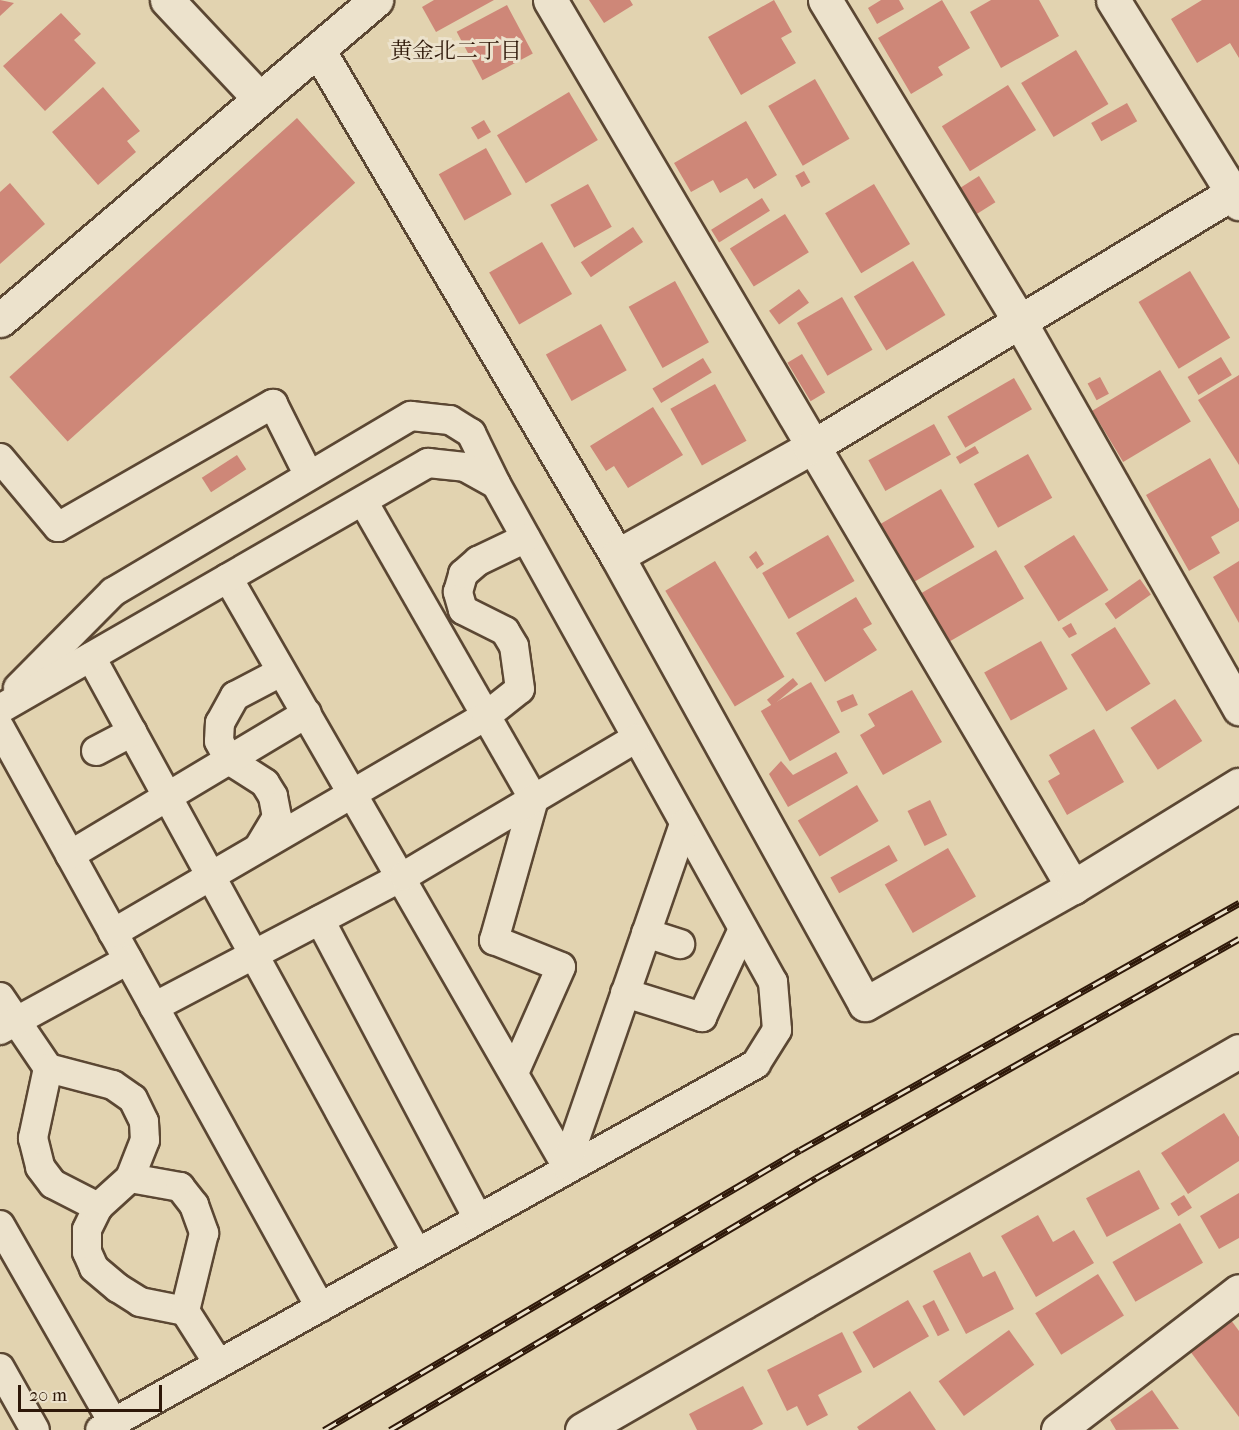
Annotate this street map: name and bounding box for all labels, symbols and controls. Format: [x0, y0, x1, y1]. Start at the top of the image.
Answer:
district label: 黄金北二丁目 [390, 39, 522, 65]
scale bar [21, 1373, 165, 1411]
text: 20 m [29, 1385, 67, 1406]

